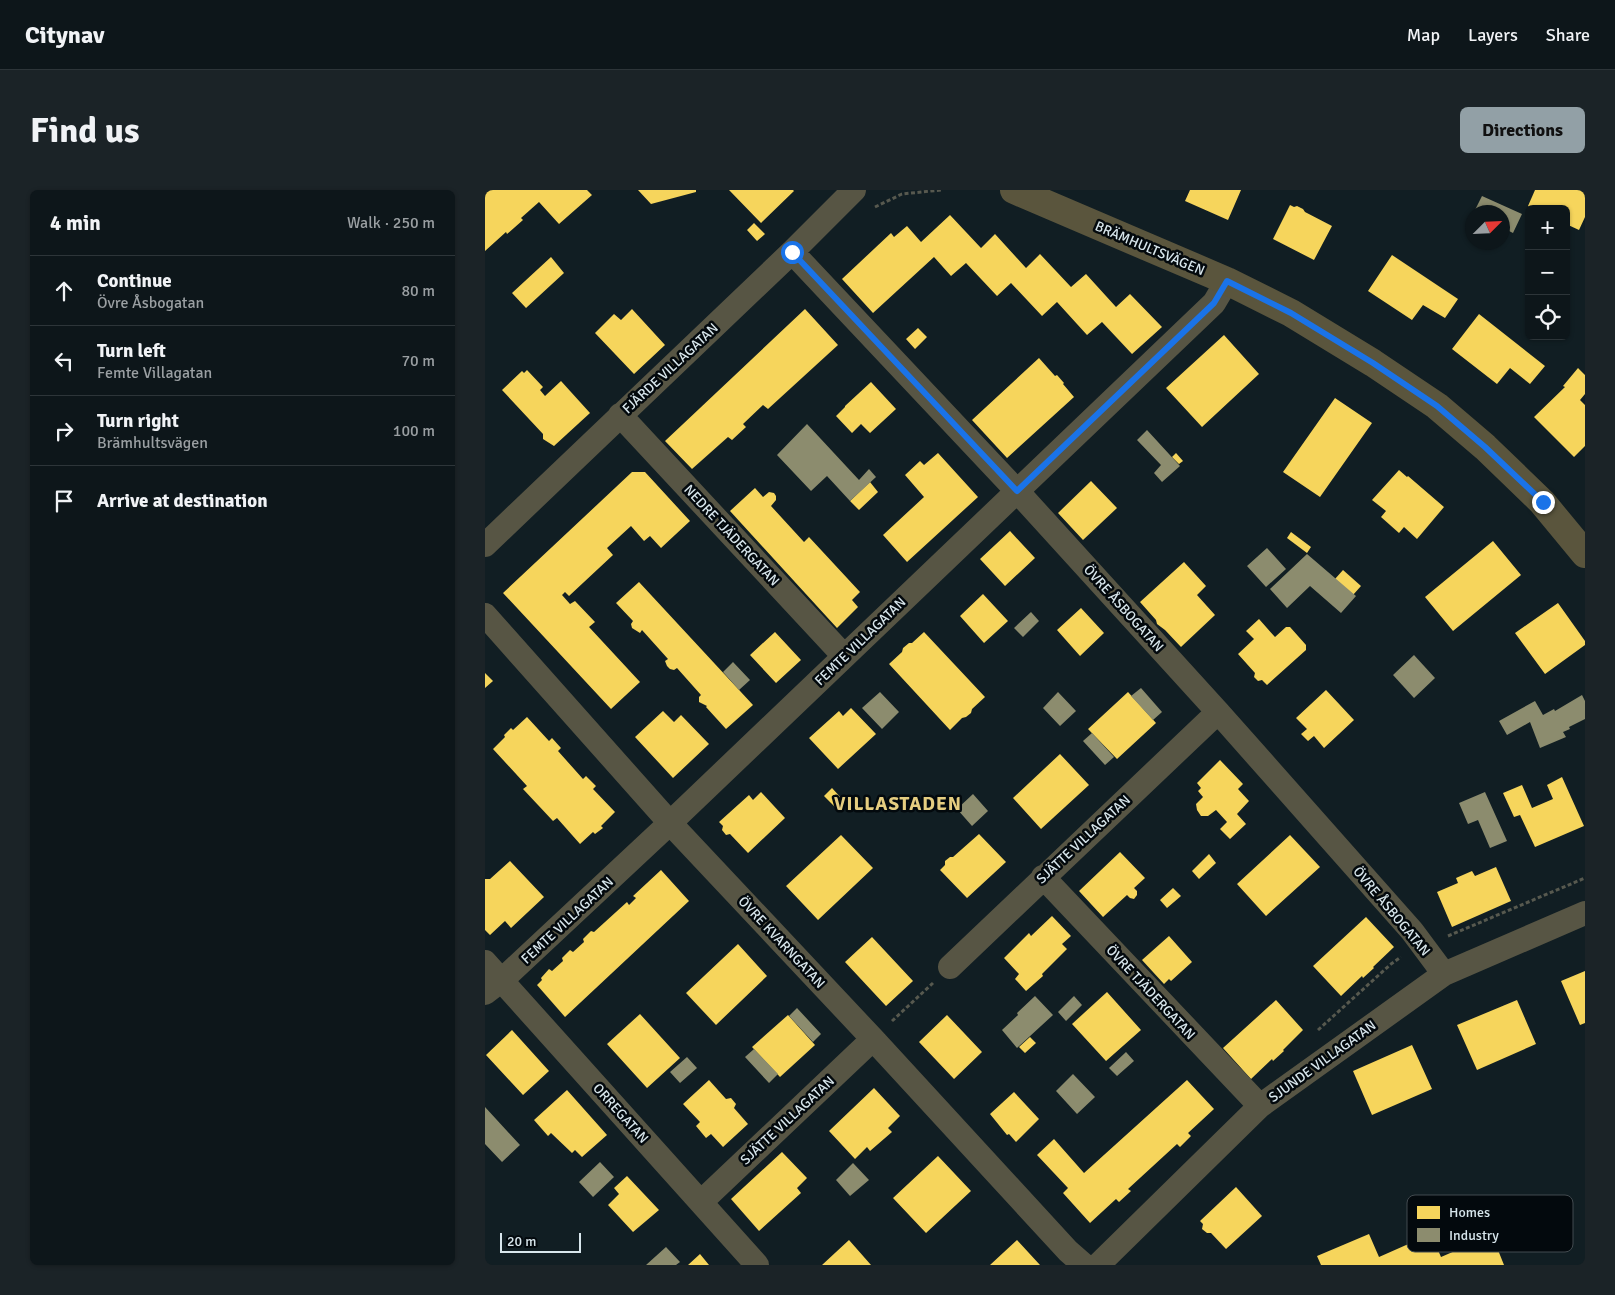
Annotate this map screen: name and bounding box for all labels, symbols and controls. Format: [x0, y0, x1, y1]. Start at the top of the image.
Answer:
text: Citynav [25, 20, 104, 50]
text: Map [1407, 24, 1440, 46]
text: Layers [1468, 24, 1518, 46]
text: Share [1546, 24, 1590, 46]
button: Directions [1460, 107, 1585, 153]
text: Find us [30, 109, 140, 152]
north arrow [1465, 205, 1510, 250]
map controls [1525, 205, 1570, 340]
button: + [1525, 205, 1570, 250]
text: 4 min [50, 210, 101, 236]
text: Walk · 250 m [347, 213, 435, 233]
street label: BRÄMHULTSVÄGEN [1092, 218, 1207, 279]
route start [781, 241, 804, 264]
button: − [1525, 250, 1570, 295]
text: Continue [97, 269, 172, 293]
icon: ahead [50, 277, 78, 305]
text: 80 m [401, 281, 435, 301]
text: Övre Åsbogatan [97, 293, 204, 313]
button: locate [1525, 295, 1570, 340]
street label: FJÄRDE VILLAGATAN [619, 320, 722, 417]
text: Turn left [97, 339, 166, 363]
icon: left [50, 347, 78, 375]
text: 70 m [401, 351, 435, 371]
text: Femte Villagatan [97, 363, 212, 383]
text: Turn right [97, 409, 179, 433]
icon: right [50, 417, 78, 445]
text: 100 m [393, 421, 435, 441]
text: Brämhultsvägen [97, 433, 208, 453]
street label: NEDRE TJÄDERGATAN [680, 481, 783, 590]
icon: arrive [50, 487, 78, 515]
text: Arrive at destination [97, 489, 268, 513]
route end [1532, 491, 1555, 514]
street label: ÖVRE ÅSBOGATAN [1080, 561, 1167, 655]
street label: FEMTE VILLAGATAN [811, 594, 909, 689]
street label: SJÄTTE VILLAGATAN [1033, 791, 1134, 887]
district label: VILLASTADEN [834, 792, 962, 816]
street label: ÖVRE ÅSBOGATAN [1349, 863, 1434, 959]
street label: FEMTE VILLAGATAN [518, 873, 617, 967]
street label: ÖVRE KVARNGATAN [735, 893, 829, 992]
street label: ÖVRE TJÄDERGATAN [1103, 942, 1199, 1043]
street label: SJUNDE VILLAGATAN [1265, 1017, 1379, 1106]
street label: SJÄTTE VILLAGATAN [737, 1072, 838, 1168]
street label: ORREGATAN [589, 1080, 652, 1147]
legend [1407, 1195, 1573, 1252]
text: Homes [1449, 1204, 1490, 1221]
text: Industry [1449, 1227, 1499, 1244]
scale bar [500, 1230, 581, 1253]
text: 20 m [507, 1233, 536, 1250]

